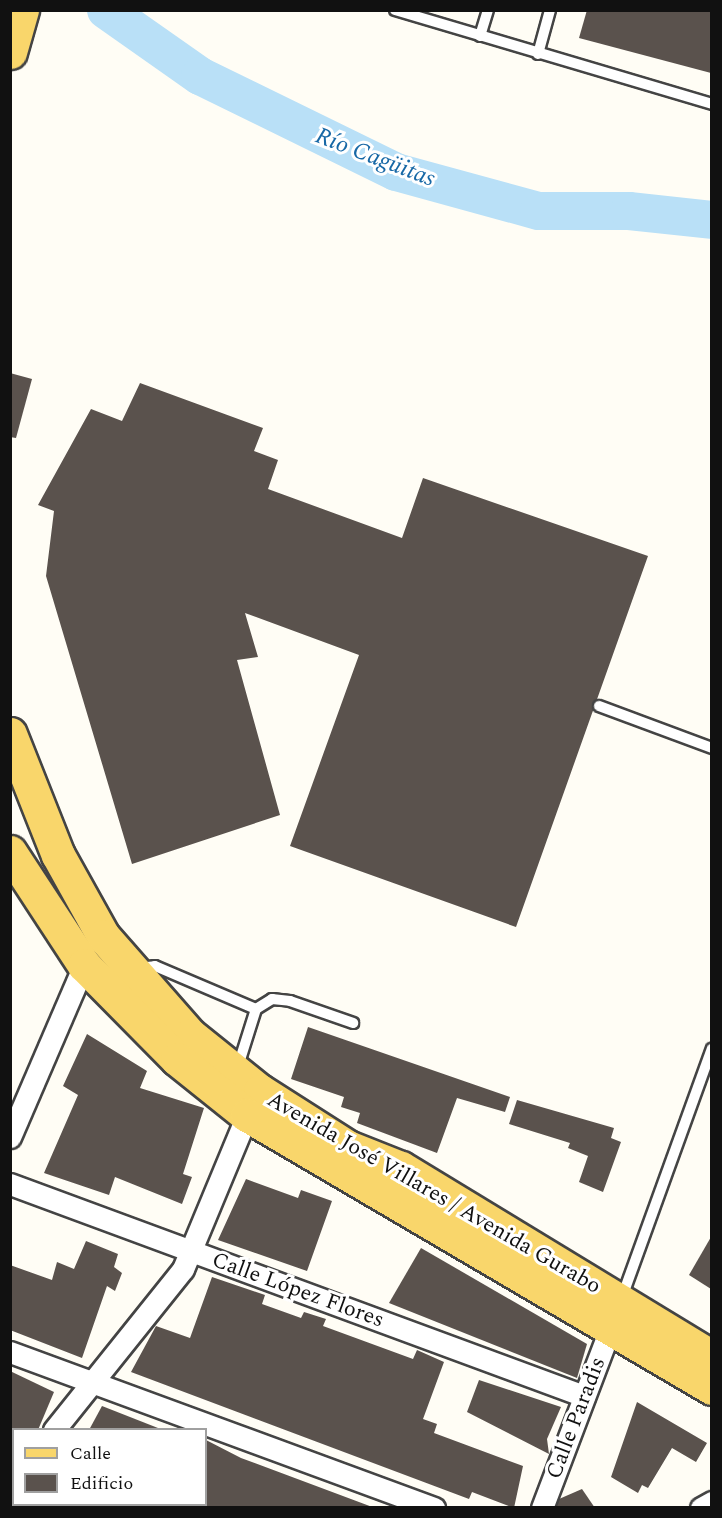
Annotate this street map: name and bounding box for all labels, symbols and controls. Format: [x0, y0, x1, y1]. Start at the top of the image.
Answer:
water label: Río Cagüitas [311, 122, 439, 194]
street label: Avenida José Villares / Avenida Gurabo [262, 1086, 606, 1300]
street label: Calle López Flores [208, 1247, 388, 1333]
street label: Calle Paradis [541, 1353, 611, 1483]
legend [12, 1428, 207, 1506]
text: Calle [70, 1440, 111, 1467]
text: Edificio [70, 1470, 133, 1497]

